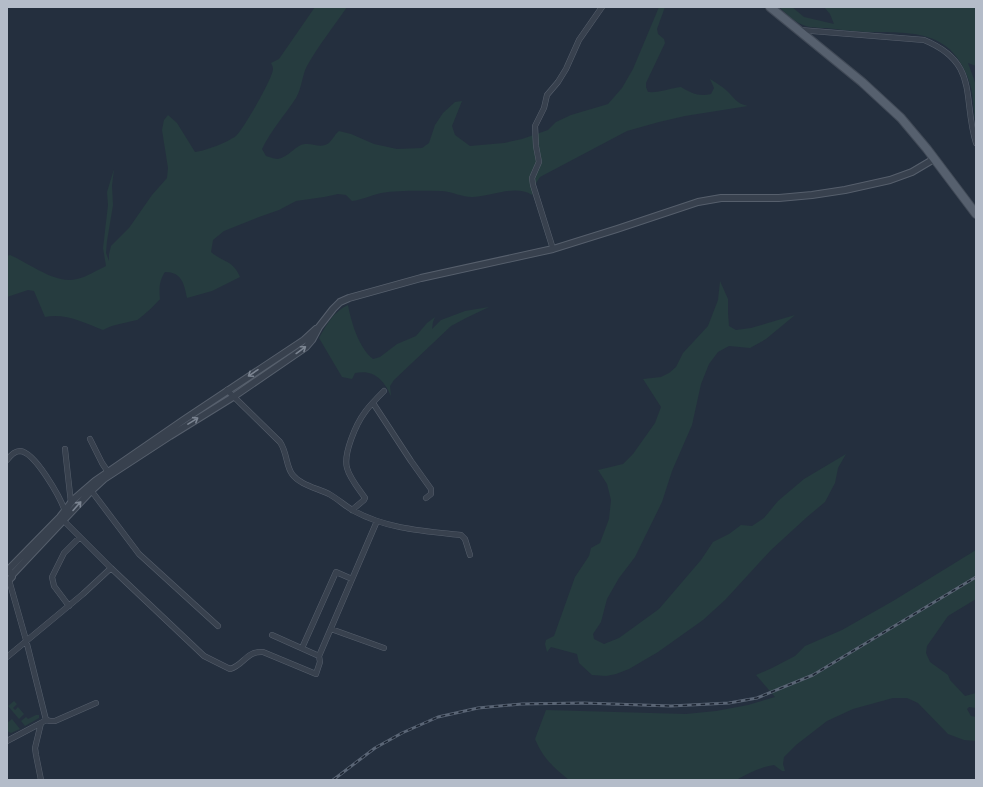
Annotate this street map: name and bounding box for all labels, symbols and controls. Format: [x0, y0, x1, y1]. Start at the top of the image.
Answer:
one-way arrow [296, 346, 307, 354]
one-way arrow [248, 369, 259, 377]
one-way arrow [187, 417, 198, 426]
one-way arrow [72, 502, 81, 512]

